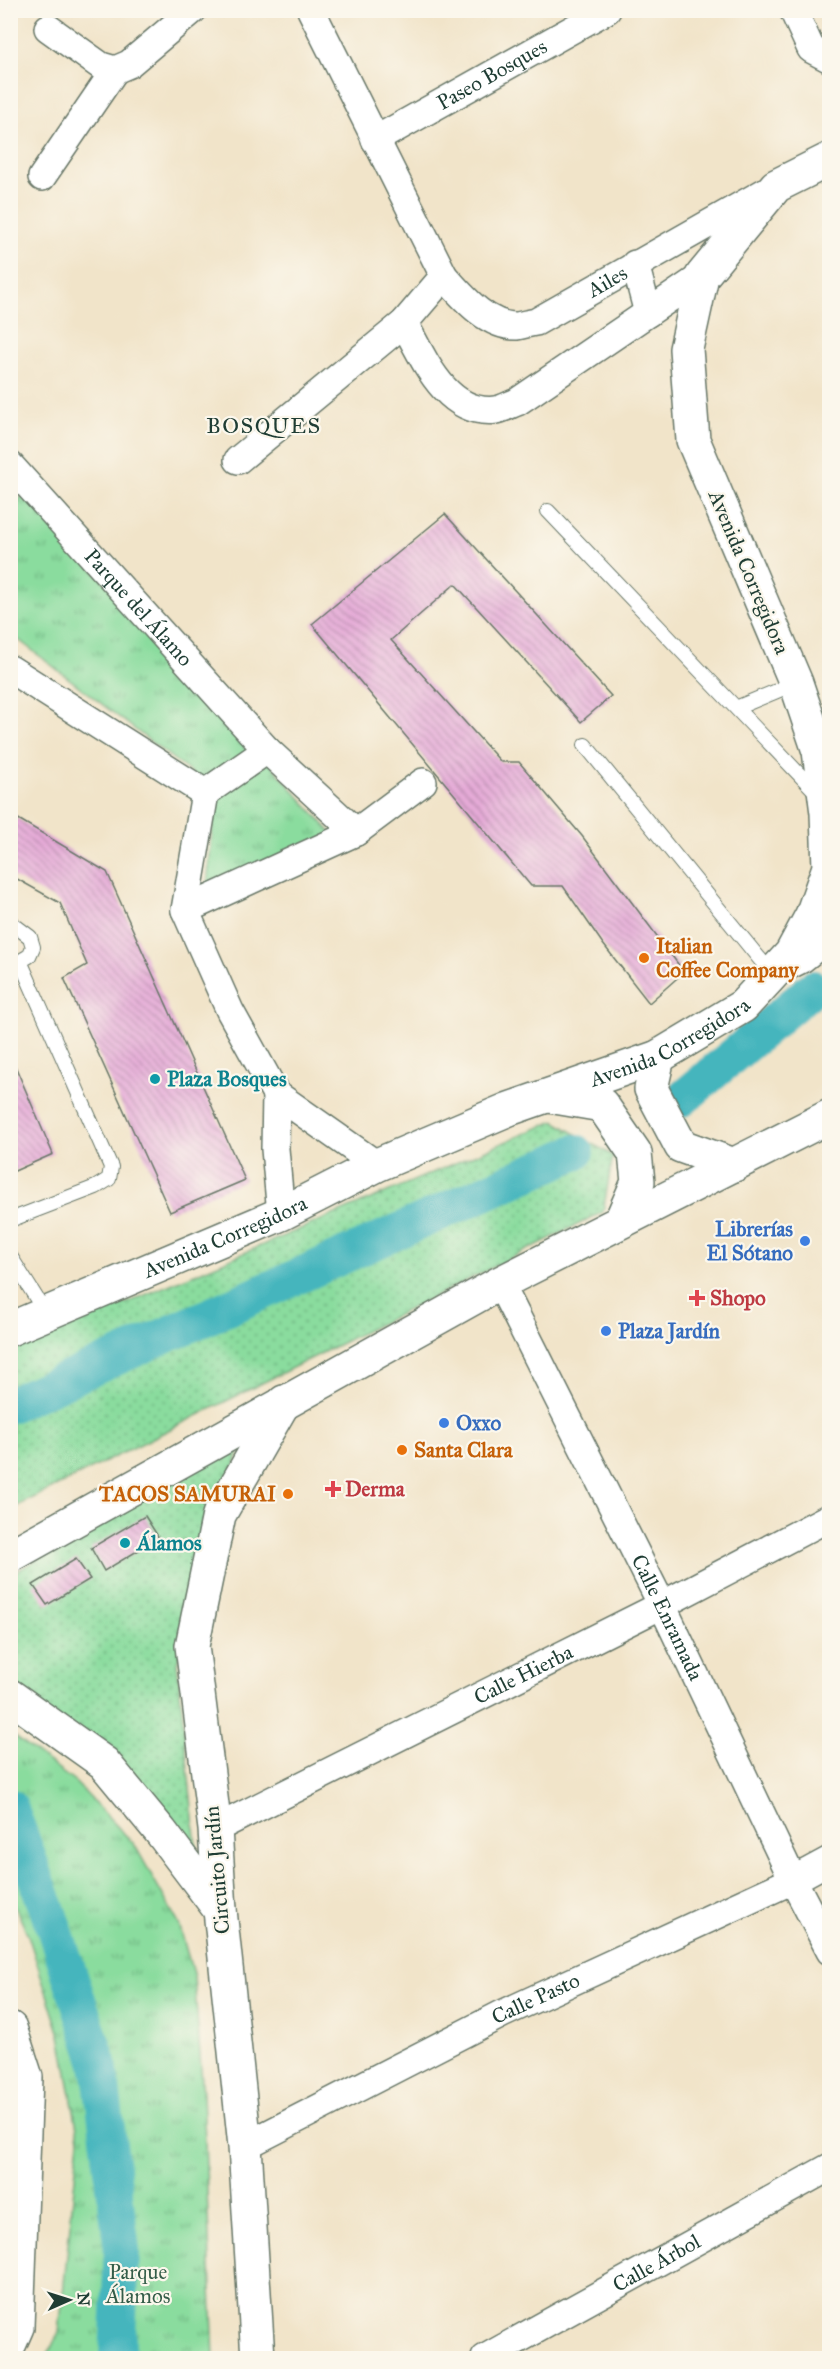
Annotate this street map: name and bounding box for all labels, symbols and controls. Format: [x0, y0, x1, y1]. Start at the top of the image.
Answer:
street label: Paseo Bosques [432, 33, 552, 116]
street label: Ailes [582, 260, 632, 304]
district label: BOSQUES [206, 412, 322, 439]
street label: Avenida Corregidora [702, 485, 795, 658]
street label: Parque del Álamo [79, 543, 198, 672]
place label: Italian Coffee Company [656, 933, 800, 983]
marker: Italian Coffee Company [637, 951, 651, 965]
street label: Avenida Corregidora [586, 993, 756, 1093]
place label: Plaza Bosques [167, 1066, 287, 1092]
marker: Plaza Bosques [148, 1072, 162, 1086]
street label: Avenida Corregidora [139, 1190, 312, 1284]
place label: Librerías El Sótano [707, 1216, 793, 1266]
marker: Librerías El Sótano [798, 1234, 812, 1248]
place label: Shopo [710, 1285, 766, 1311]
marker: Shopo [688, 1289, 706, 1307]
place label: Plaza Jardín [618, 1318, 721, 1345]
marker: Plaza Jardín [599, 1324, 613, 1338]
place label: Oxxo [456, 1410, 501, 1436]
marker: Oxxo [437, 1416, 451, 1430]
place label: Santa Clara [414, 1437, 514, 1463]
marker: Santa Clara [395, 1443, 409, 1457]
place label: Derma [345, 1476, 406, 1502]
place label: TACOS SAMURAI [98, 1481, 276, 1507]
marker: Derma [326, 1482, 340, 1496]
marker: TACOS SAMURAI [281, 1487, 295, 1501]
place label: Álamos [135, 1529, 202, 1556]
marker: Álamos [118, 1536, 132, 1550]
street label: Calle Enramada [626, 1550, 709, 1685]
street label: Calle Hierba [470, 1639, 577, 1710]
street label: Circuito Jardín [198, 1805, 236, 1935]
street label: Calle Pasto [487, 1967, 584, 2030]
street label: Calle Árbol [608, 2228, 705, 2298]
park label: Parque Álamos [105, 2259, 170, 2309]
north arrow [39, 2270, 99, 2330]
text: N [74, 2292, 93, 2307]

